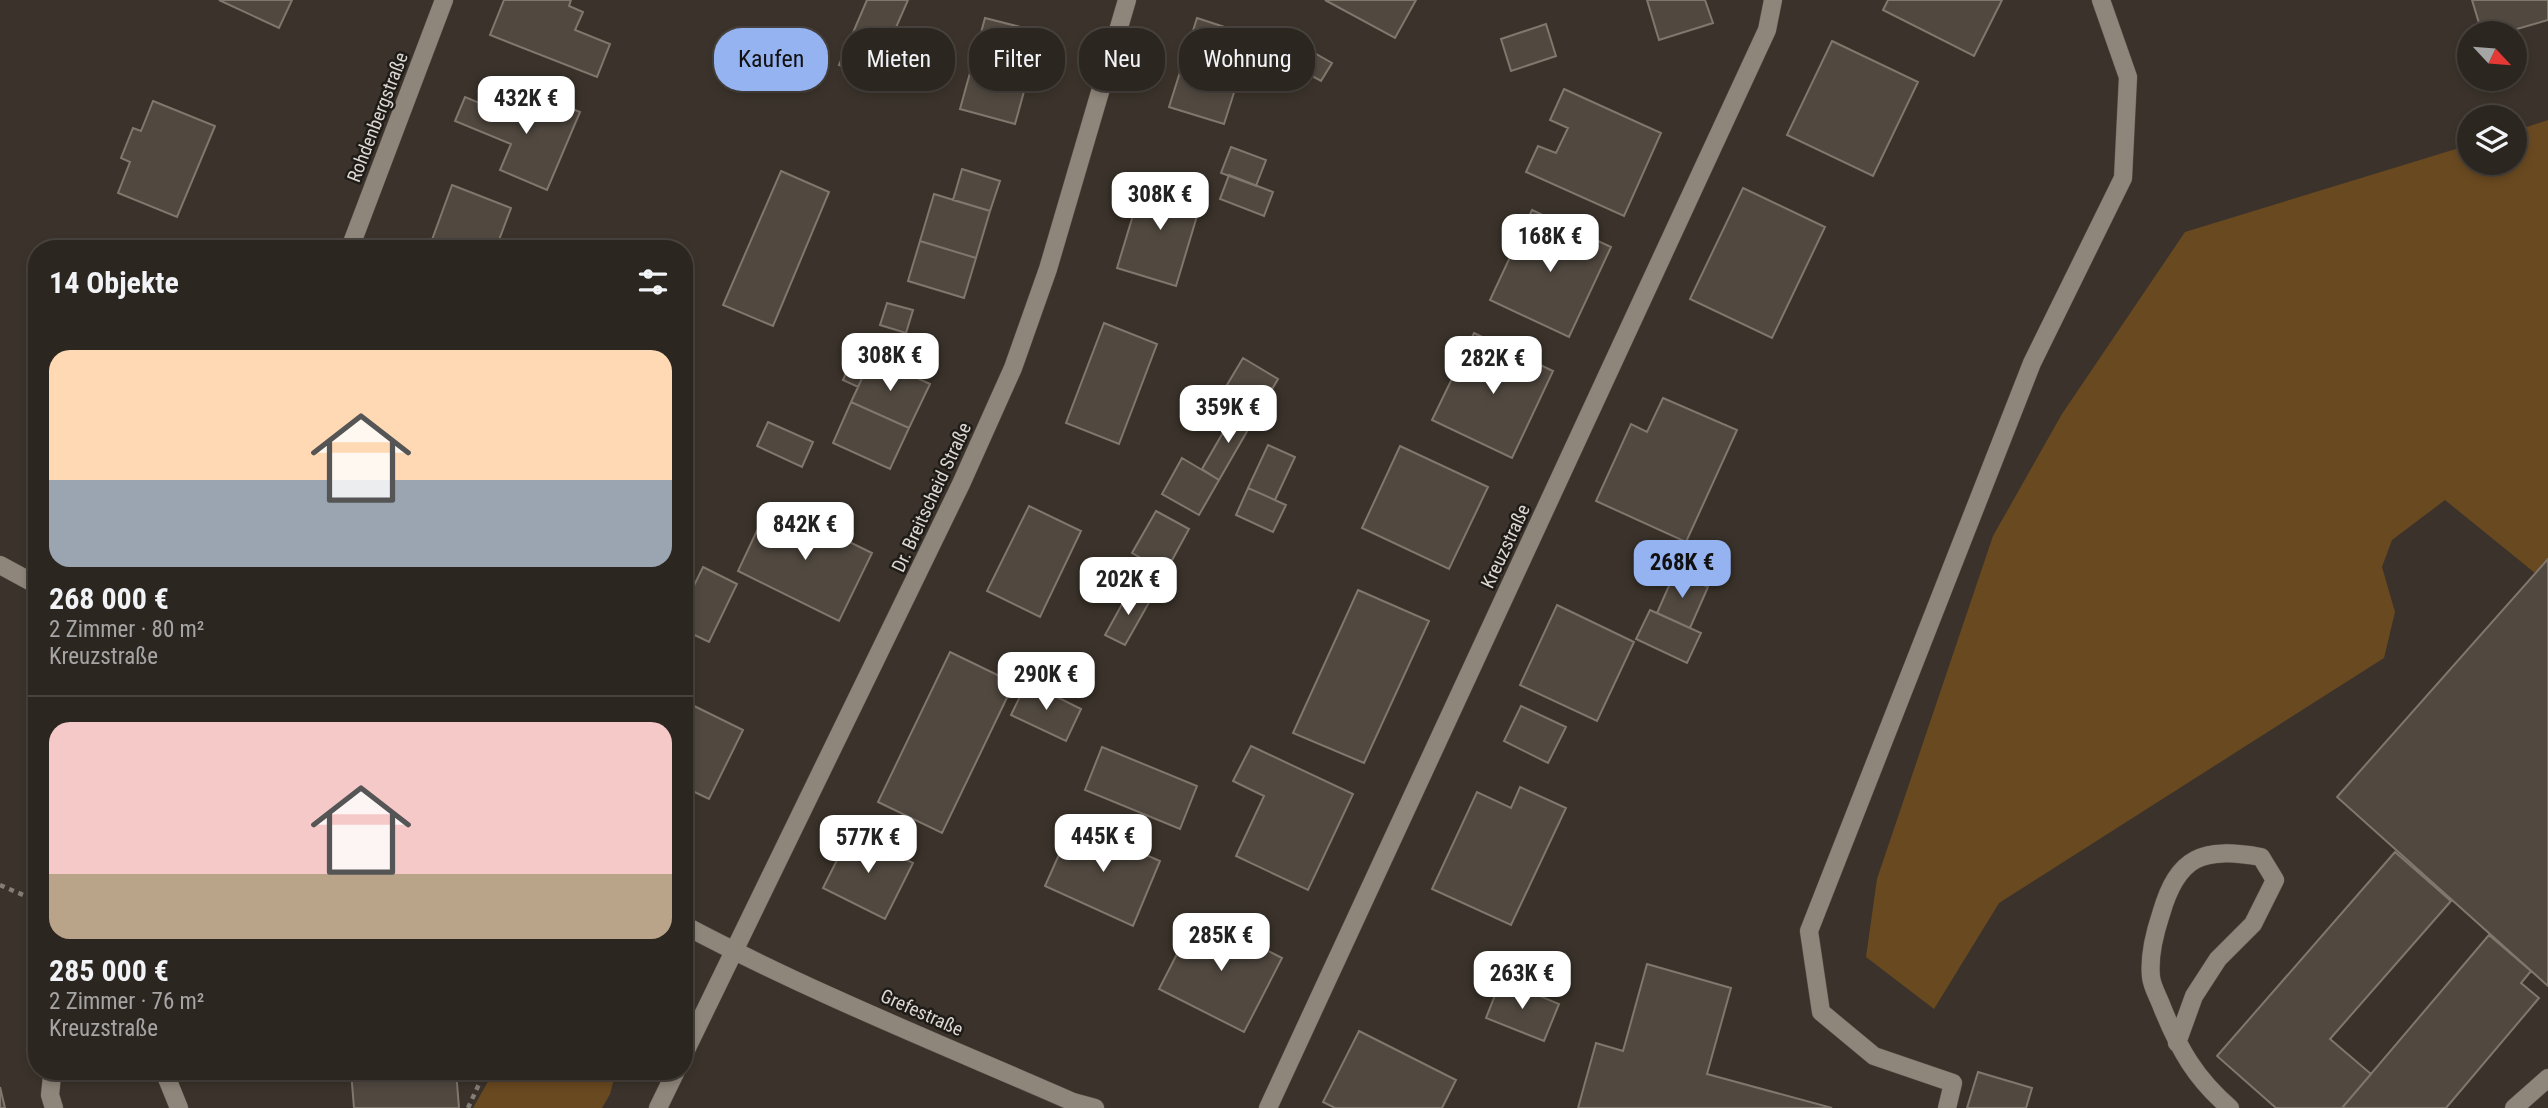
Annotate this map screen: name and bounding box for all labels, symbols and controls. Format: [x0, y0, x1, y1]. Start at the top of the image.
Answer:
north arrow [2457, 21, 2527, 91]
map controls [2457, 21, 2527, 175]
chip: Kaufen [714, 28, 828, 91]
chip: Mieten [842, 28, 955, 91]
chip: Filter [969, 28, 1065, 91]
chip: Neu [1079, 28, 1165, 91]
chip: Wohnung [1179, 28, 1315, 91]
street label: Rohdenbergstraße [342, 49, 413, 185]
pin: 432K € [469, 76, 583, 136]
text: 432K € [494, 85, 558, 112]
button: layers [2457, 105, 2527, 175]
pin: 308K € [1103, 173, 1217, 232]
text: 308K € [1128, 181, 1192, 208]
pin: 168K € [1493, 215, 1607, 274]
text: 168K € [1518, 223, 1582, 250]
icon: filters [634, 263, 672, 301]
text: 14 Objekte [49, 265, 179, 300]
pin: 308K € [833, 334, 947, 393]
pin: 282K € [1436, 336, 1550, 396]
text: 308K € [858, 342, 922, 369]
text: 282K € [1461, 345, 1525, 372]
pin: 359K € [1171, 386, 1285, 445]
text: 359K € [1196, 394, 1260, 421]
icon: home [298, 395, 424, 521]
street label: Dr. Breitscheid Straße [887, 419, 976, 576]
street label: Kreuzstraße [1476, 500, 1535, 592]
pin: 842K € [748, 503, 862, 562]
text: 842K € [773, 511, 837, 538]
pin: 268K € [1625, 540, 1739, 600]
text: 268K € [1650, 549, 1714, 576]
pin: 202K € [1071, 558, 1185, 617]
text: 202K € [1096, 566, 1160, 593]
text: 268 000 € [49, 581, 169, 616]
text: 2 Zimmer · 80 m² [49, 616, 204, 643]
text: Kreuzstraße [49, 643, 158, 670]
pin: 290K € [989, 652, 1103, 712]
text: 290K € [1014, 661, 1078, 688]
icon: home [298, 767, 424, 893]
pin: 445K € [1046, 814, 1160, 874]
pin: 577K € [811, 816, 925, 875]
text: 445K € [1071, 823, 1135, 850]
text: 577K € [836, 824, 900, 851]
pin: 285K € [1164, 914, 1278, 973]
text: 285K € [1189, 922, 1253, 949]
pin: 263K € [1465, 951, 1579, 1011]
text: 285 000 € [49, 953, 169, 988]
text: 263K € [1490, 960, 1554, 987]
street label: Grefestraße [877, 984, 967, 1041]
text: 2 Zimmer · 76 m² [49, 988, 204, 1015]
text: Kreuzstraße [49, 1015, 158, 1042]

